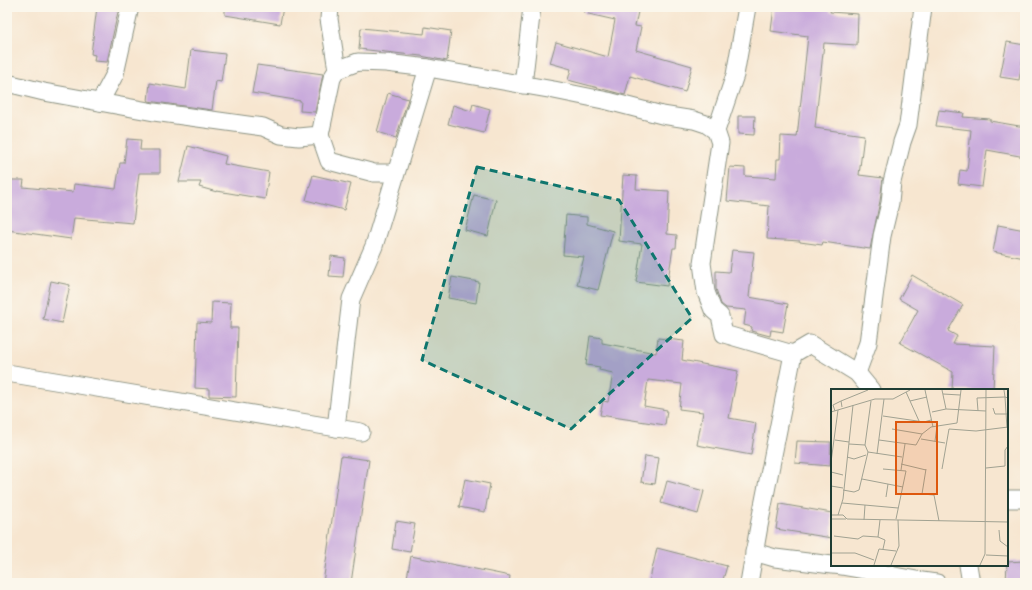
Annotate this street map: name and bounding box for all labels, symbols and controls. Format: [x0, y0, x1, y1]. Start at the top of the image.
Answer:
inset map [831, 389, 1008, 566]

